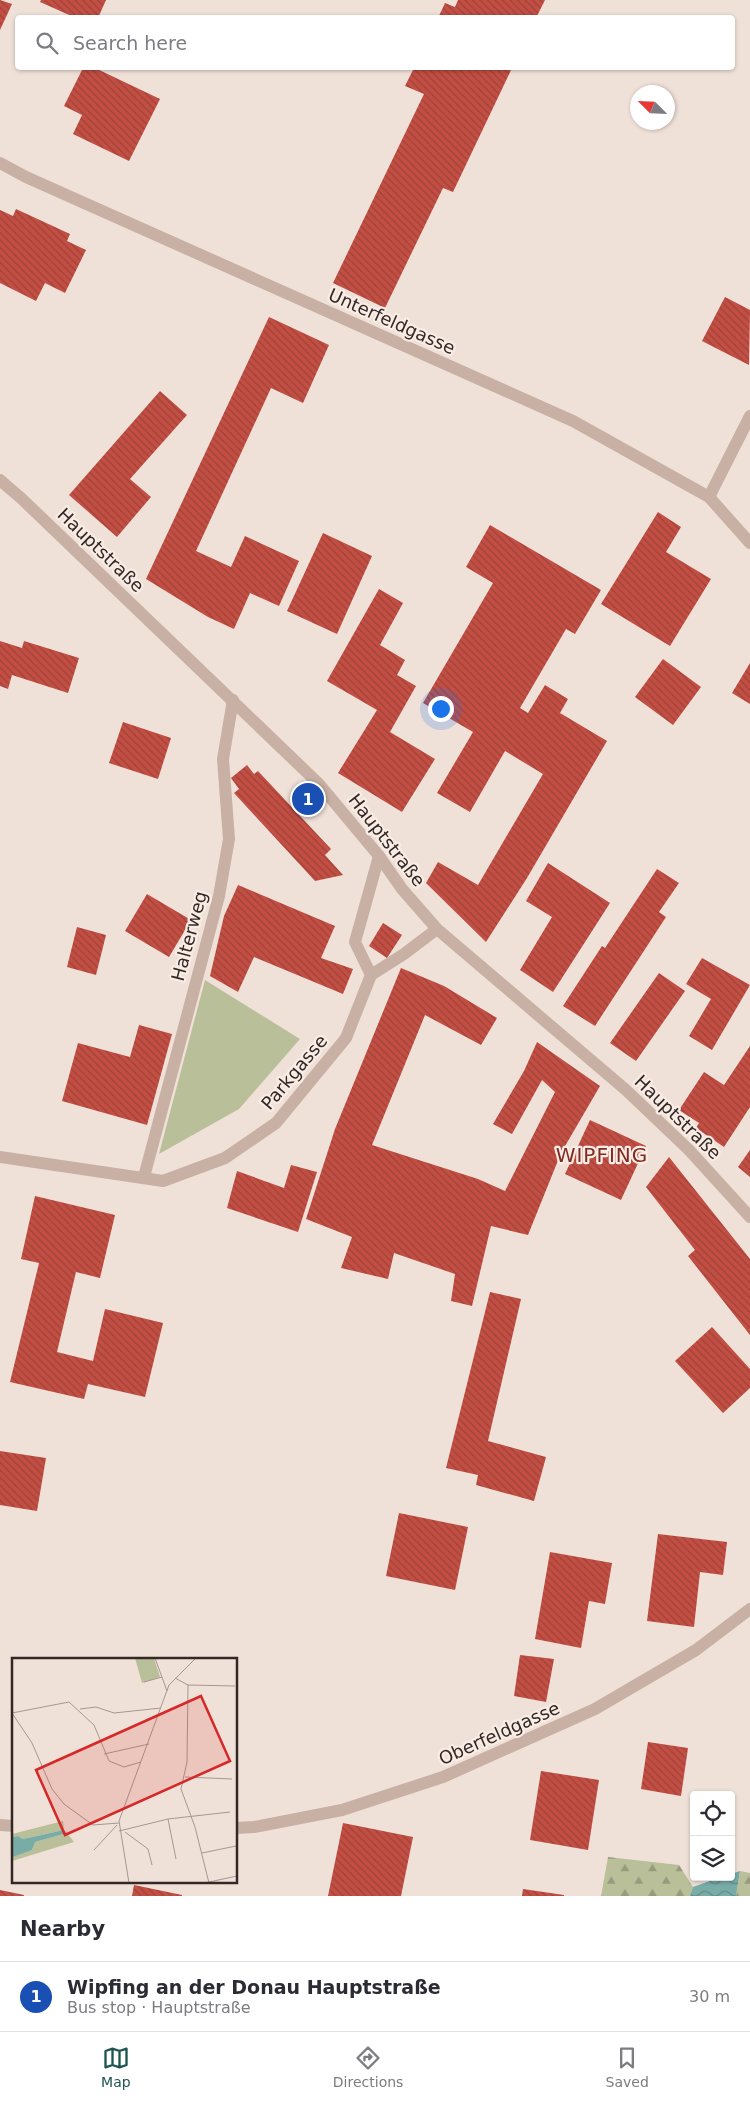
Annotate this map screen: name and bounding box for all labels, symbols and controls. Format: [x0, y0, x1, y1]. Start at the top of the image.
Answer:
search box [15, 15, 735, 70]
icon: search [33, 29, 61, 57]
text: Search here [73, 32, 187, 54]
north arrow [630, 85, 675, 130]
street label: Unterfeldgasse [325, 284, 459, 358]
street label: Hauptstraße [54, 504, 148, 596]
your location [428, 696, 454, 722]
pin: 1 [292, 780, 324, 818]
street label: Hauptstraße [344, 790, 430, 890]
street label: Halterweg [167, 889, 211, 983]
street label: Parkgasse [257, 1030, 331, 1114]
street label: Hauptstraße [631, 1071, 725, 1163]
district label: WIPFING [556, 1143, 648, 1167]
inset map [12, 1658, 238, 1884]
street label: Oberfeldgasse [435, 1697, 563, 1769]
map controls [690, 1791, 735, 1881]
button: locate [690, 1791, 735, 1836]
button: layers [690, 1836, 735, 1881]
text: Nearby [20, 1917, 105, 1941]
text: Wipfing an der Donau Hauptstraße [67, 1976, 441, 1998]
text: 1 [30, 1987, 42, 2006]
text: 30 m [689, 1987, 730, 2006]
text: Bus stop · Hauptstraße [67, 1998, 251, 2017]
tab: Map [101, 2044, 131, 2090]
tab: Directions [333, 2044, 403, 2090]
tab: Saved [606, 2044, 649, 2090]

